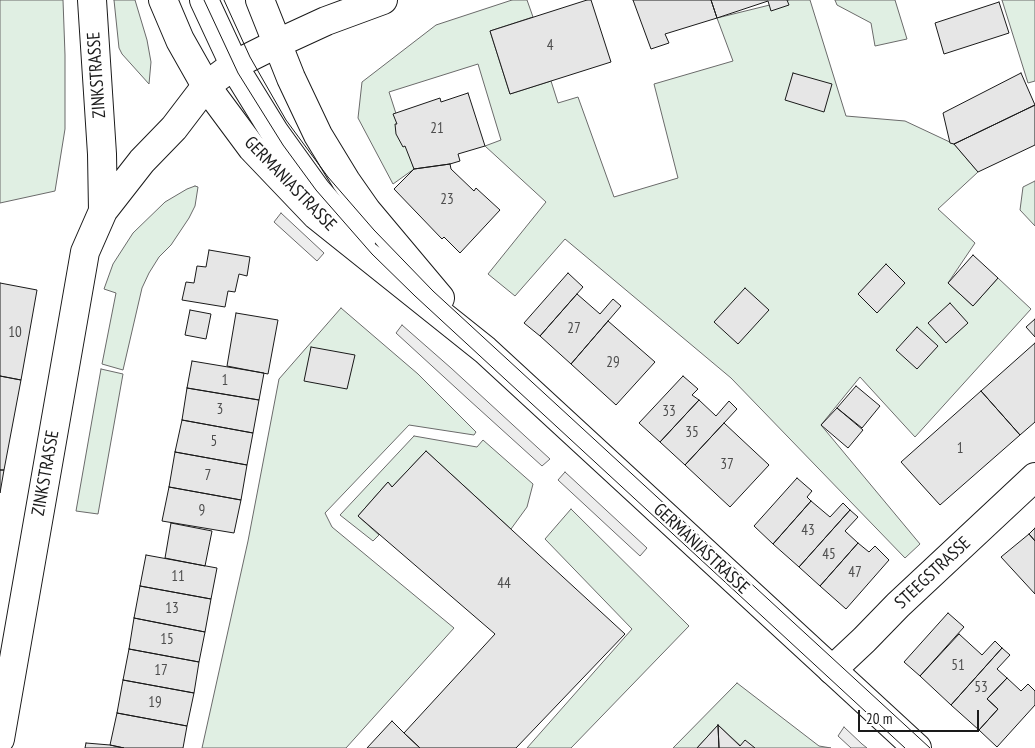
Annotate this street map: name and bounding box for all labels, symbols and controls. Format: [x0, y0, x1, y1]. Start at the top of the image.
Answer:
street label: ZINKSTRASSE [83, 31, 111, 119]
house number: 4 [547, 37, 553, 55]
house number: 21 [430, 120, 444, 138]
street label: GERMANIASTRASSE [239, 132, 341, 236]
house number: 23 [440, 191, 454, 209]
house number: 27 [567, 320, 581, 338]
house number: 10 [8, 324, 22, 342]
house number: 29 [606, 354, 620, 372]
house number: 1 [222, 372, 228, 390]
house number: 3 [217, 401, 223, 419]
house number: 33 [662, 403, 676, 421]
house number: 35 [685, 424, 699, 442]
street label: ZINKSTRASSE [28, 429, 64, 517]
house number: 5 [211, 433, 217, 451]
house number: 1 [957, 440, 963, 458]
house number: 37 [720, 456, 734, 474]
house number: 7 [205, 467, 211, 485]
street label: GERMANIASTRASSE [649, 499, 753, 599]
house number: 9 [199, 502, 205, 520]
house number: 43 [801, 522, 815, 540]
street label: STEEGSTRASSE [891, 532, 975, 614]
house number: 45 [822, 546, 836, 564]
house number: 47 [848, 564, 862, 582]
house number: 11 [171, 568, 185, 586]
house number: 44 [497, 575, 511, 593]
house number: 13 [165, 600, 179, 618]
house number: 15 [160, 631, 174, 649]
house number: 51 [951, 657, 965, 675]
house number: 17 [154, 662, 168, 680]
house number: 53 [974, 679, 988, 697]
house number: 19 [148, 694, 162, 712]
scale bar [860, 700, 981, 732]
text: 20 m [866, 709, 892, 728]

